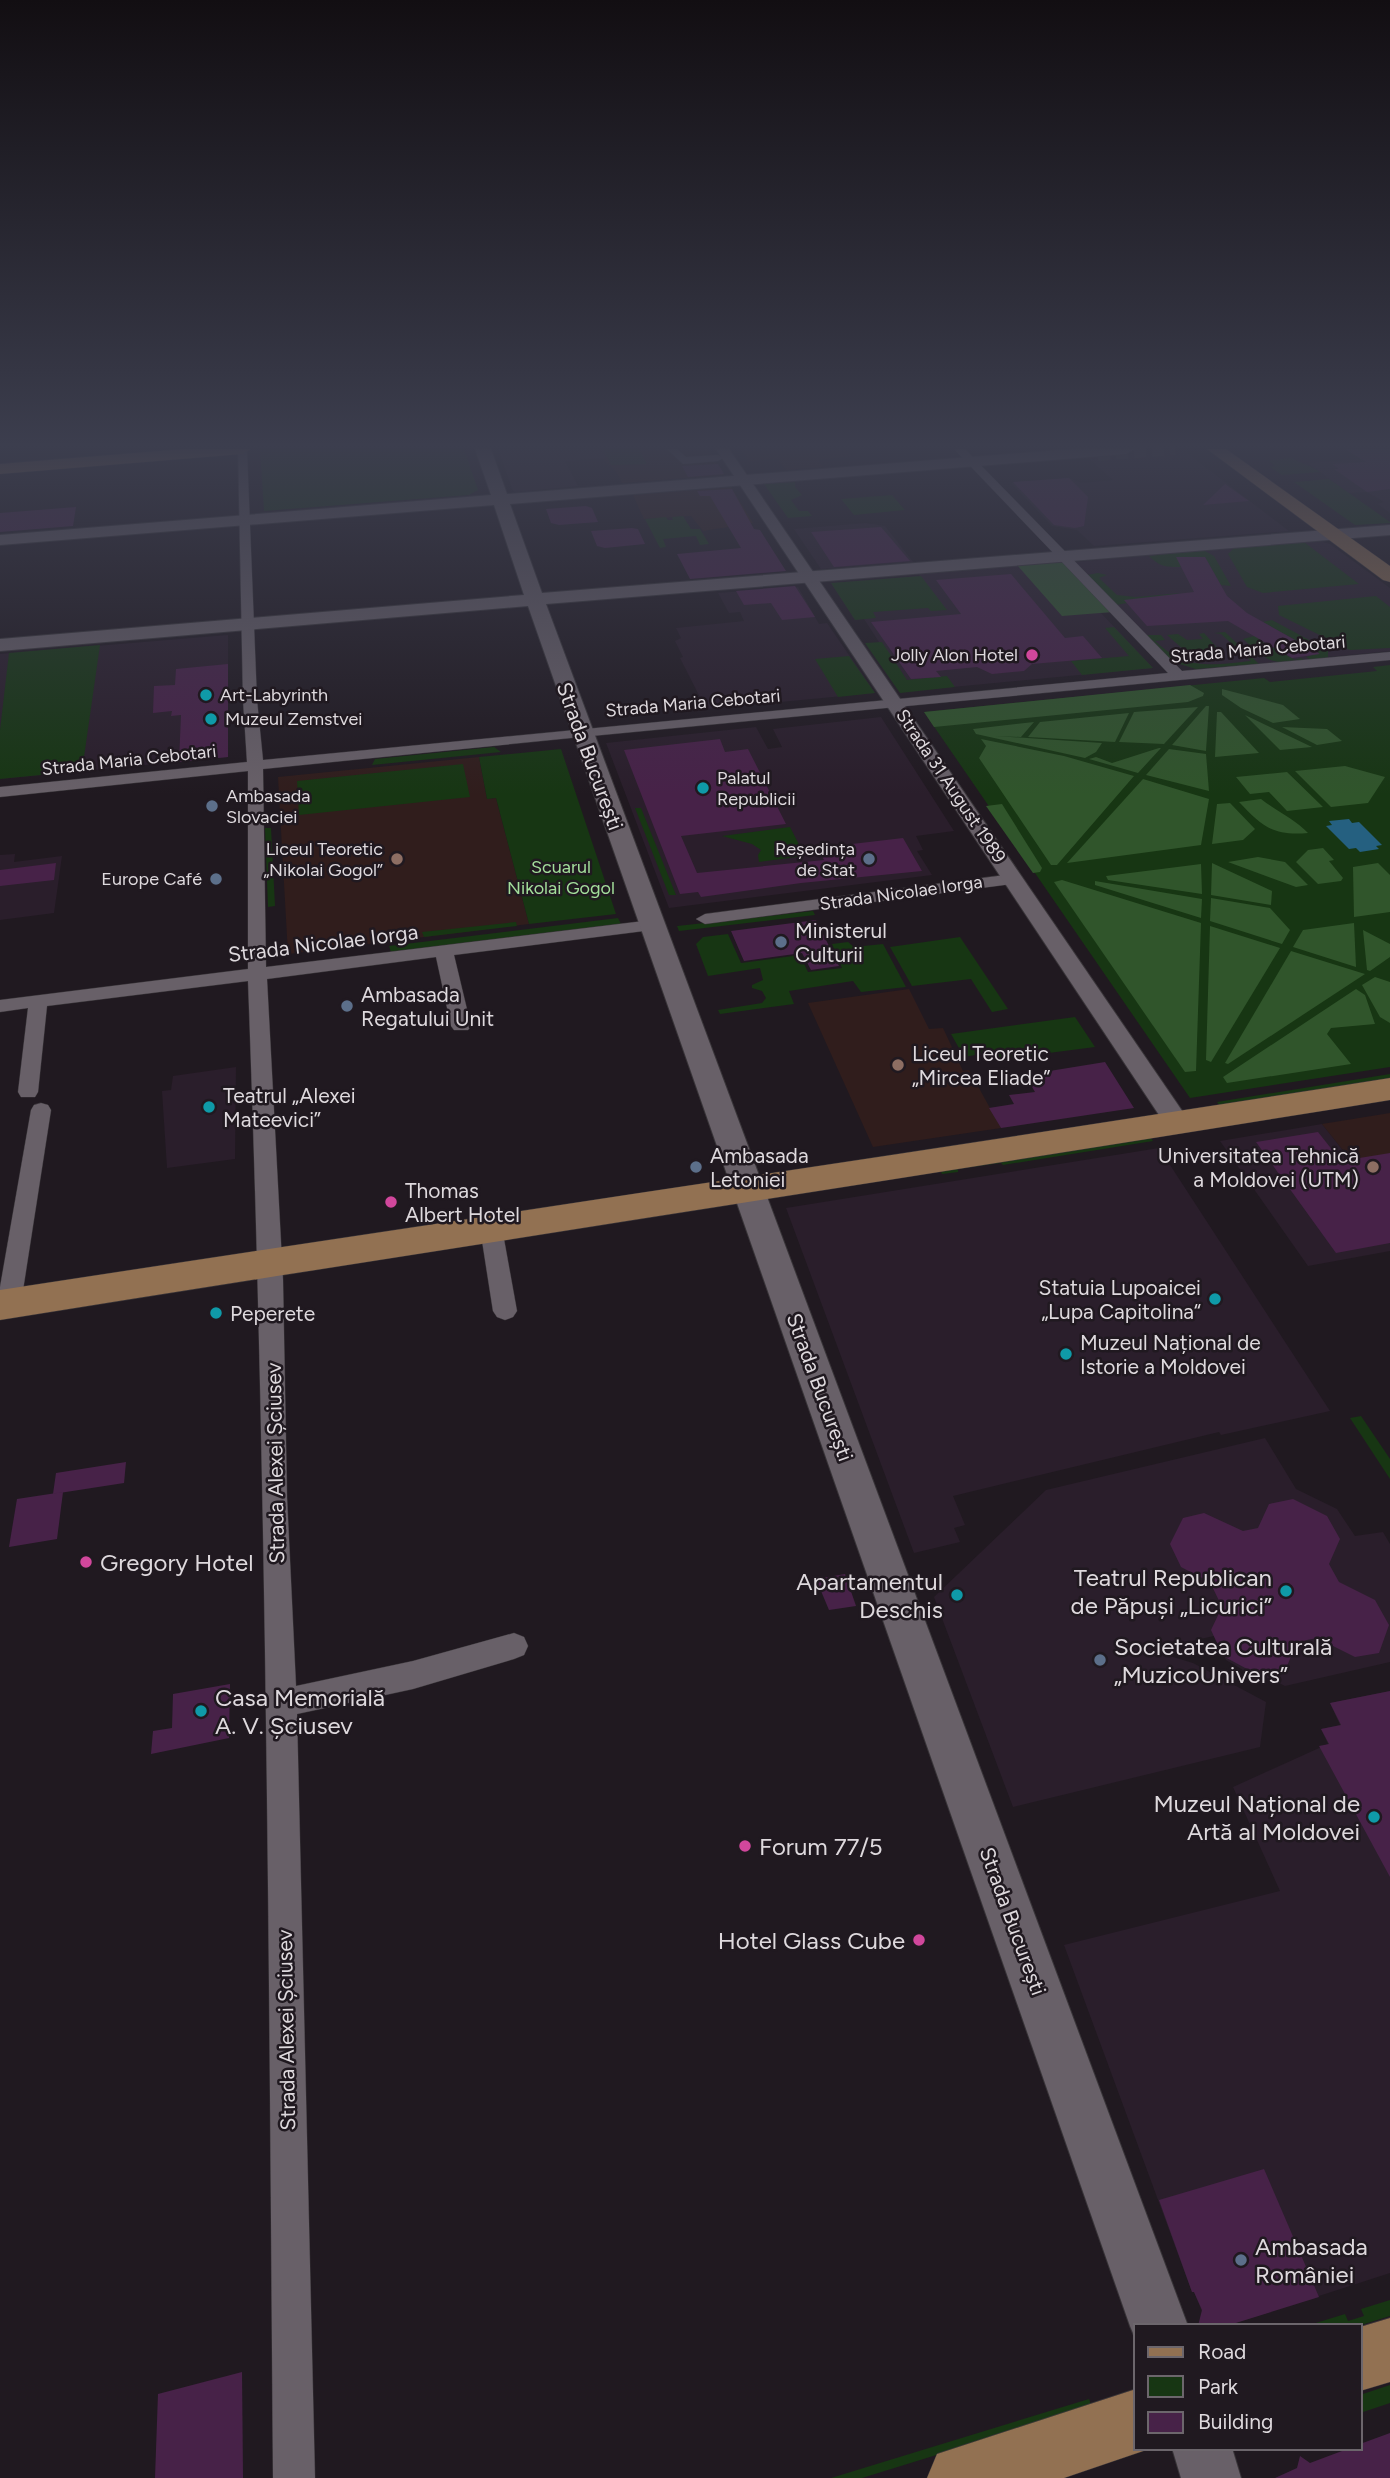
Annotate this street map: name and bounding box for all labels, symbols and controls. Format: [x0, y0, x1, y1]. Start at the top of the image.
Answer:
street label: Strada Maria Cebotari [1170, 630, 1346, 668]
place label: Jolly Alon Hotel [891, 644, 1018, 666]
marker: Jolly Alon Hotel [1024, 647, 1040, 663]
street label: Strada București [552, 679, 628, 833]
place label: Art-Labyrinth [220, 684, 328, 706]
street label: Strada Maria Cebotari [605, 684, 781, 722]
marker: Art-Labyrinth [198, 687, 214, 703]
street label: Strada 31 August 1989 [891, 705, 1011, 867]
place label: Muzeul Zemstvei [225, 708, 362, 730]
marker: Muzeul Zemstvei [203, 711, 219, 727]
street label: Strada Maria Cebotari [41, 740, 217, 780]
place label: Palatul Republicii [717, 767, 796, 810]
marker: Palatul Republicii [695, 780, 711, 796]
place label: Ambasada Slovaciei [226, 785, 311, 828]
marker: Ambasada Slovaciei [204, 798, 220, 814]
place label: Liceul Teoretic „Nikolai Gogol” [263, 838, 383, 881]
place label: Reședința de Stat [775, 838, 855, 881]
marker: Liceul Teoretic „Nikolai Gogol” [389, 851, 405, 867]
marker: Reședința de Stat [861, 851, 877, 867]
park label: Scuarul Nikolai Gogol [507, 856, 615, 899]
place label: Europe Café [101, 868, 202, 890]
marker: Europe Café [208, 871, 224, 887]
street label: Strada Nicolae Iorga [818, 871, 984, 915]
place label: Ministerul Culturii [795, 918, 887, 967]
street label: Strada Nicolae Iorga [226, 919, 420, 967]
marker: Ministerul Culturii [773, 934, 789, 950]
place label: Ambasada Regatului Unit [361, 982, 494, 1031]
marker: Ambasada Regatului Unit [339, 998, 355, 1014]
place label: Liceul Teoretic „Mircea Eliade” [912, 1041, 1050, 1090]
marker: Liceul Teoretic „Mircea Eliade” [890, 1057, 906, 1073]
place label: Teatrul „Alexei Mateevici” [223, 1083, 356, 1132]
marker: Teatrul „Alexei Mateevici” [201, 1099, 217, 1115]
place label: Ambasada Letoniei [710, 1143, 809, 1192]
place label: Universitatea Tehnică a Moldovei (UTM) [1158, 1143, 1359, 1192]
marker: Ambasada Letoniei [688, 1159, 704, 1175]
marker: Universitatea Tehnică a Moldovei (UTM) [1365, 1159, 1381, 1175]
place label: Thomas Albert Hotel [405, 1178, 520, 1227]
marker: Thomas Albert Hotel [383, 1194, 399, 1210]
place label: Statuia Lupoaicei „Lupa Capitolina“ [1039, 1275, 1201, 1324]
marker: Statuia Lupoaicei „Lupa Capitolina“ [1207, 1291, 1223, 1307]
place label: Peperete [230, 1301, 315, 1326]
marker: Peperete [208, 1305, 224, 1321]
street label: Strada București [782, 1310, 858, 1464]
place label: Muzeul Național de Istorie a Moldovei [1080, 1330, 1261, 1379]
marker: Muzeul Național de Istorie a Moldovei [1058, 1346, 1074, 1362]
street label: Strada Alexei Șciusev [261, 1362, 289, 1564]
place label: Gregory Hotel [100, 1548, 253, 1577]
marker: Gregory Hotel [78, 1554, 94, 1570]
place label: Teatrul Republican de Păpuși „Licurici” [1071, 1563, 1272, 1620]
place label: Apartamentul Deschis [796, 1567, 943, 1624]
marker: Teatrul Republican de Păpuși „Licurici” [1278, 1583, 1294, 1599]
marker: Apartamentul Deschis [949, 1587, 965, 1603]
place label: Societatea Culturală „MuzicoUnivers” [1114, 1632, 1332, 1689]
marker: Societatea Culturală „MuzicoUnivers” [1092, 1652, 1108, 1668]
place label: Casa Memorială A. V. Șciusev [215, 1683, 385, 1740]
marker: Casa Memorială A. V. Șciusev [193, 1703, 209, 1719]
place label: Muzeul Național de Artă al Moldovei [1153, 1789, 1360, 1846]
marker: Muzeul Național de Artă al Moldovei [1366, 1809, 1382, 1825]
place label: Forum 77/5 [759, 1832, 883, 1861]
marker: Forum 77/5 [737, 1838, 753, 1854]
street label: Strada București [975, 1844, 1051, 1998]
place label: Hotel Glass Cube [718, 1926, 905, 1955]
street label: Strada Alexei Șciusev [272, 1929, 300, 2131]
marker: Hotel Glass Cube [911, 1932, 927, 1948]
place label: Ambasada României [1255, 2232, 1368, 2289]
marker: Ambasada României [1233, 2252, 1249, 2268]
legend [1134, 2324, 1362, 2450]
text: Road [1198, 2339, 1246, 2364]
text: Park [1198, 2374, 1239, 2399]
text: Building [1198, 2409, 1273, 2434]

